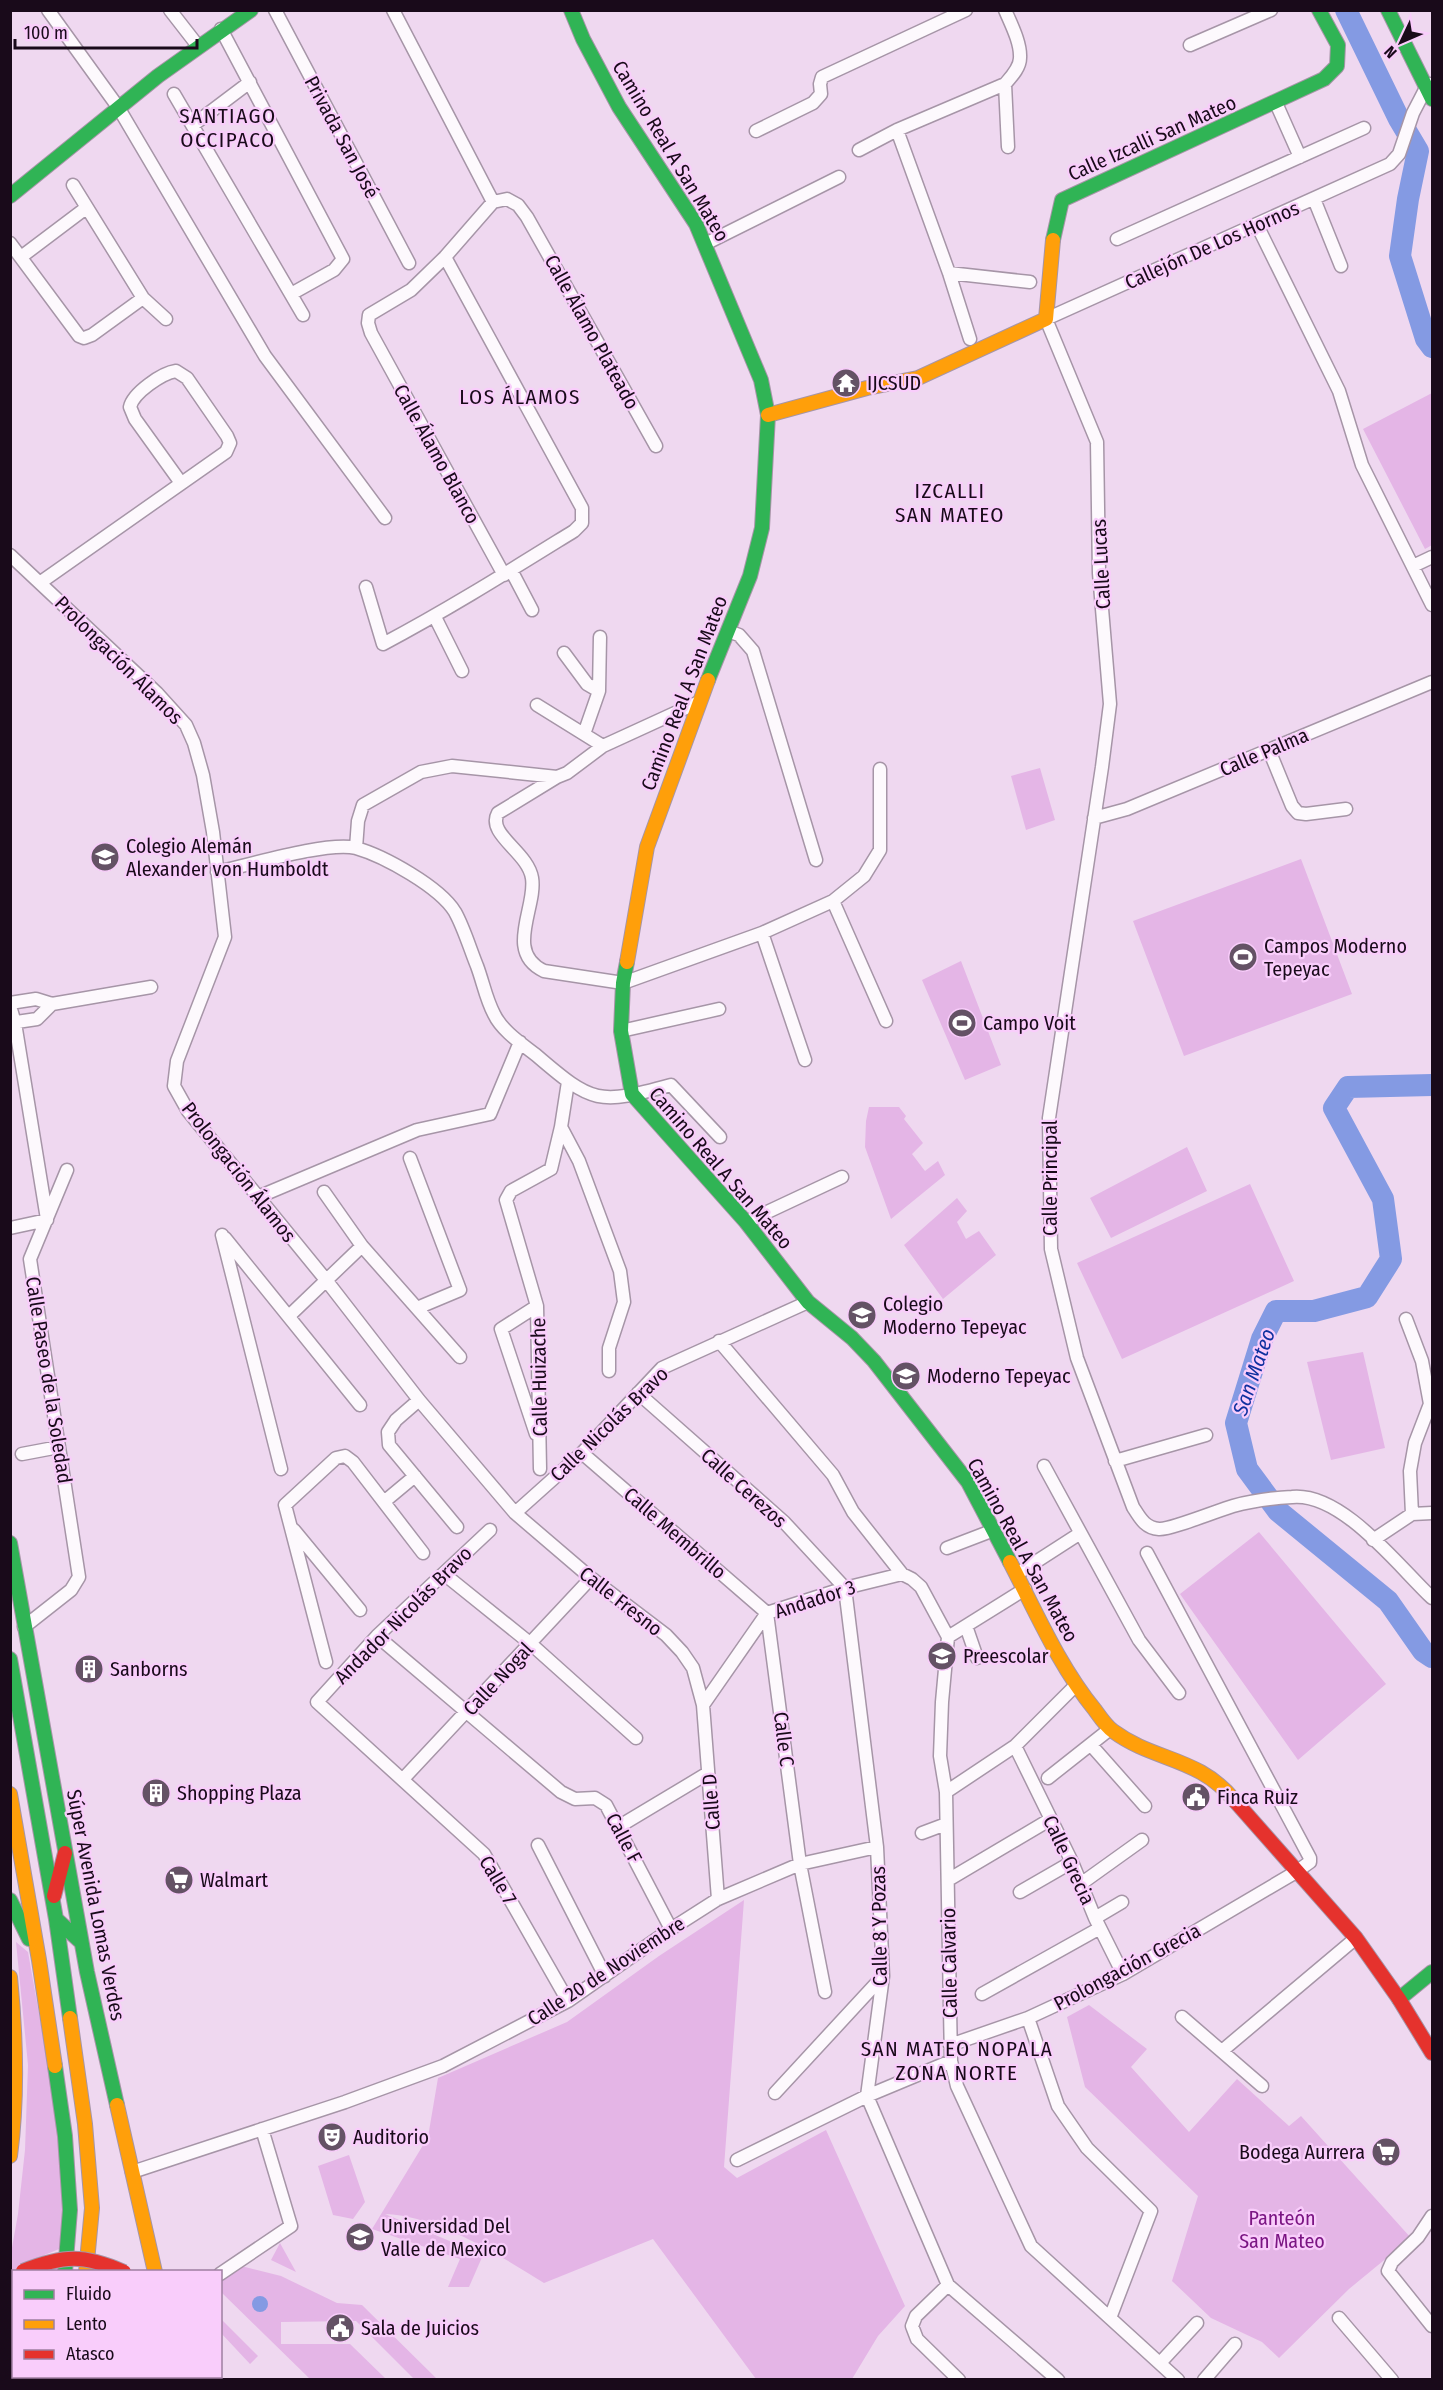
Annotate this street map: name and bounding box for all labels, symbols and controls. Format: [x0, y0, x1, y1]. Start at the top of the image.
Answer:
scale bar [15, 12, 196, 50]
north arrow [1371, 12, 1431, 72]
text: 100 m [24, 22, 68, 44]
text: N [1380, 42, 1401, 62]
street label: Camino Real A San Mateo [607, 56, 735, 246]
street label: Privada San José [300, 72, 384, 202]
street label: Calle Izcalli San Mateo [1064, 90, 1240, 186]
district label: SANTIAGO OCCIPACO [179, 103, 277, 153]
street label: Callejón De Los Hornos [1121, 196, 1303, 294]
street label: Calle Álamo Plateado [540, 251, 644, 413]
temple icon: IJCSUD [830, 367, 862, 399]
place label: IJCSUD [867, 371, 921, 395]
street label: Calle Álamo Blanco [389, 380, 485, 528]
district label: LOS ÁLAMOS [459, 384, 581, 410]
district label: IZCALLI SAN MATEO [895, 478, 1005, 528]
street label: Calle Lucas [1087, 518, 1115, 610]
street label: Prolongación Álamos [50, 591, 188, 729]
street label: Camino Real A San Mateo [636, 592, 732, 794]
street label: Calle Palma [1216, 723, 1312, 781]
place label: Colegio Alemán Alexander von Humboldt [126, 834, 329, 881]
school or university icon: Colegio Alemán Alexander von Humboldt [89, 841, 121, 873]
place label: Campos Moderno Tepeyac [1264, 934, 1407, 981]
sports icon: Campos Moderno Tepeyac [1227, 941, 1259, 973]
sports icon: Campo Voit [946, 1007, 978, 1039]
place label: Campo Voit [983, 1011, 1076, 1035]
street label: Camino Real A San Mateo [644, 1082, 798, 1254]
street label: Prolongación Álamos [177, 1097, 301, 1247]
street label: Calle Principal [1038, 1120, 1062, 1236]
street label: Calle Paseo de la Soledad [21, 1275, 77, 1485]
place label: Colegio Moderno Tepeyac [883, 1292, 1027, 1339]
school or university icon: Colegio Moderno Tepeyac [846, 1299, 878, 1331]
street label: Calle Huizache [526, 1317, 552, 1437]
water label: San Mateo [1227, 1325, 1281, 1420]
school or university icon: Moderno Tepeyac [890, 1360, 922, 1392]
street label: Calle Nicolás Bravo [545, 1362, 673, 1486]
place label: Moderno Tepeyac [927, 1364, 1071, 1388]
street label: Calle Cerezos [696, 1443, 792, 1533]
street label: Camino Real A San Mateo [962, 1454, 1084, 1646]
street label: Calle Membrillo [619, 1482, 731, 1584]
street label: Andador Nicolás Bravo [329, 1541, 477, 1689]
street label: Calle Fresno [575, 1561, 667, 1641]
street label: Andador 3 [772, 1575, 858, 1623]
street label: Calle Nogal [458, 1637, 538, 1721]
school or university icon: Preescolar [926, 1640, 958, 1672]
place label: Preescolar [963, 1644, 1048, 1668]
building icon: Sanborns [73, 1653, 105, 1685]
place label: Sanborns [110, 1657, 187, 1681]
street label: Calle C [769, 1710, 799, 1768]
street label: Calle D [697, 1773, 725, 1831]
building icon: Shopping Plaza [140, 1777, 172, 1809]
place label: Shopping Plaza [177, 1781, 302, 1805]
public building icon: Finca Ruiz [1180, 1781, 1212, 1813]
place label: Finca Ruiz [1217, 1785, 1298, 1809]
street label: Súper Avenida Lomas Verdes [62, 1787, 130, 2023]
street label: Calle F [601, 1809, 647, 1867]
street label: Calle Grecia [1038, 1812, 1100, 1908]
street label: Calle 7 [474, 1851, 522, 1909]
supermarket icon: Walmart [163, 1864, 195, 1896]
street label: Calle 8 Y Pozas [866, 1866, 892, 1986]
place label: Walmart [200, 1868, 268, 1892]
street label: Calle Calvario [936, 1908, 962, 2018]
street label: Calle 20 de Noviembre [523, 1911, 689, 2031]
street label: Prolongación Grecia [1050, 1918, 1204, 2016]
district label: SAN MATEO NOPALA ZONA NORTE [861, 2036, 1053, 2086]
theatre icon: Auditorio [316, 2121, 348, 2153]
place label: Auditorio [353, 2125, 429, 2149]
supermarket icon: Bodega Aurrera [1370, 2136, 1402, 2168]
place label: Bodega Aurrera [1239, 2140, 1365, 2164]
park label: Panteón San Mateo [1239, 2206, 1325, 2253]
place label: Universidad Del Valle de Mexico [381, 2214, 510, 2261]
school or university icon: Universidad Del Valle de Mexico [344, 2221, 376, 2253]
legend [12, 2270, 222, 2378]
text: Fluido [66, 2283, 112, 2305]
public building icon: Sala de Juicios [324, 2312, 356, 2344]
text: Lento [66, 2313, 107, 2335]
place label: Sala de Juicios [361, 2316, 479, 2340]
text: Atasco [66, 2343, 114, 2365]

